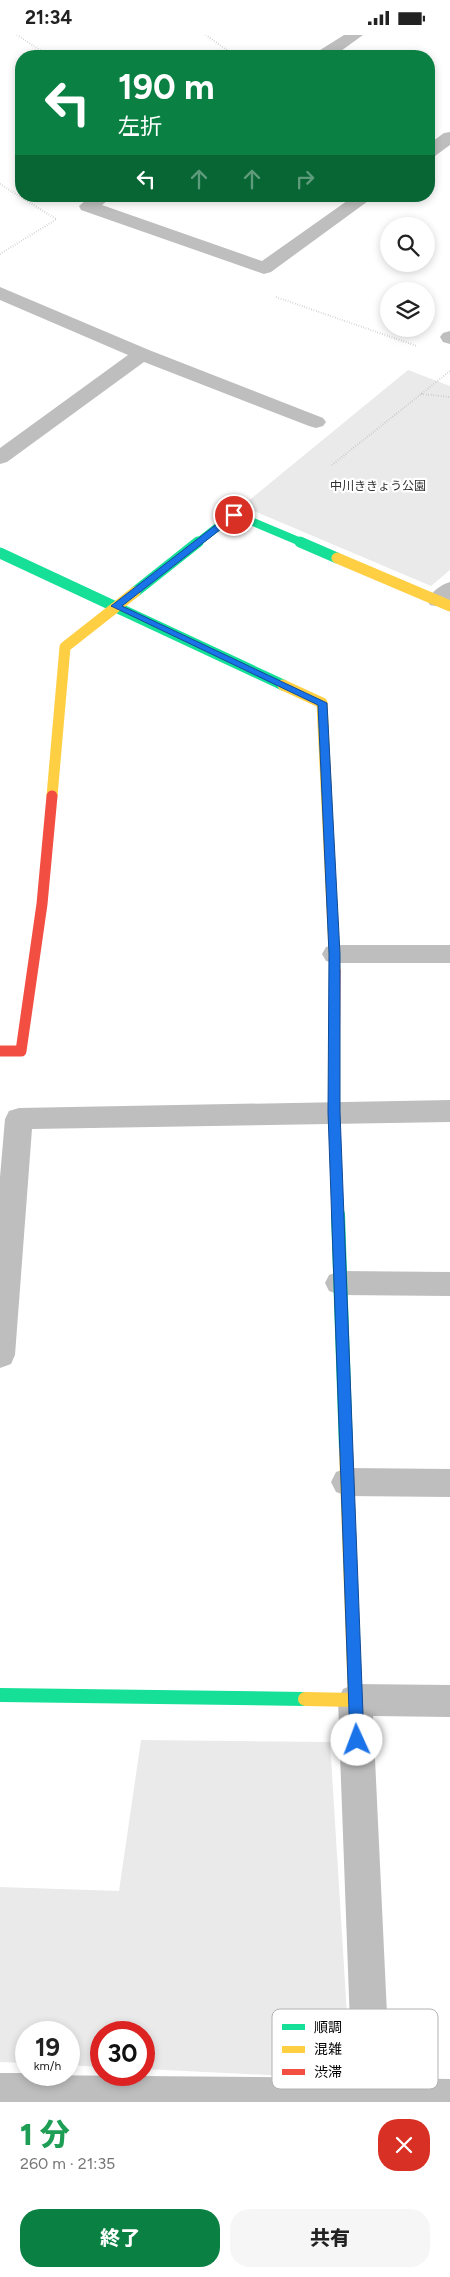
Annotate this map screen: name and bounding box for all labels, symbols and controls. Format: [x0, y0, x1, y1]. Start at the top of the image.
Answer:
text: 21:34 [25, 6, 72, 29]
text: 190 m [118, 66, 215, 108]
icon: left [35, 70, 100, 135]
text: 左折 [118, 113, 162, 140]
icon: left [132, 165, 160, 193]
icon: ahead [185, 165, 213, 193]
icon: ahead [238, 165, 266, 193]
icon: right [291, 165, 319, 193]
map controls [380, 217, 435, 337]
button: search [380, 217, 435, 272]
button: layers [380, 282, 435, 337]
park label: 中川ききょう公園 [330, 479, 426, 493]
pin [213, 494, 255, 536]
icon: arrive [220, 501, 248, 529]
position arrow [330, 1713, 382, 1765]
legend [272, 2009, 438, 2089]
text: 順調 [314, 2019, 342, 2036]
speed limit sign: 30 [90, 2021, 155, 2086]
text: 19 [35, 2032, 60, 2062]
text: 混雑 [314, 2041, 342, 2058]
text: km/h [34, 2059, 61, 2073]
text: 渋滞 [314, 2064, 342, 2081]
text: 1 分 [20, 2116, 70, 2153]
button: close [378, 2119, 430, 2171]
text: 260 m · 21:35 [20, 2154, 115, 2173]
button: 終了 [20, 2209, 220, 2267]
button: 共有 [230, 2209, 430, 2267]

